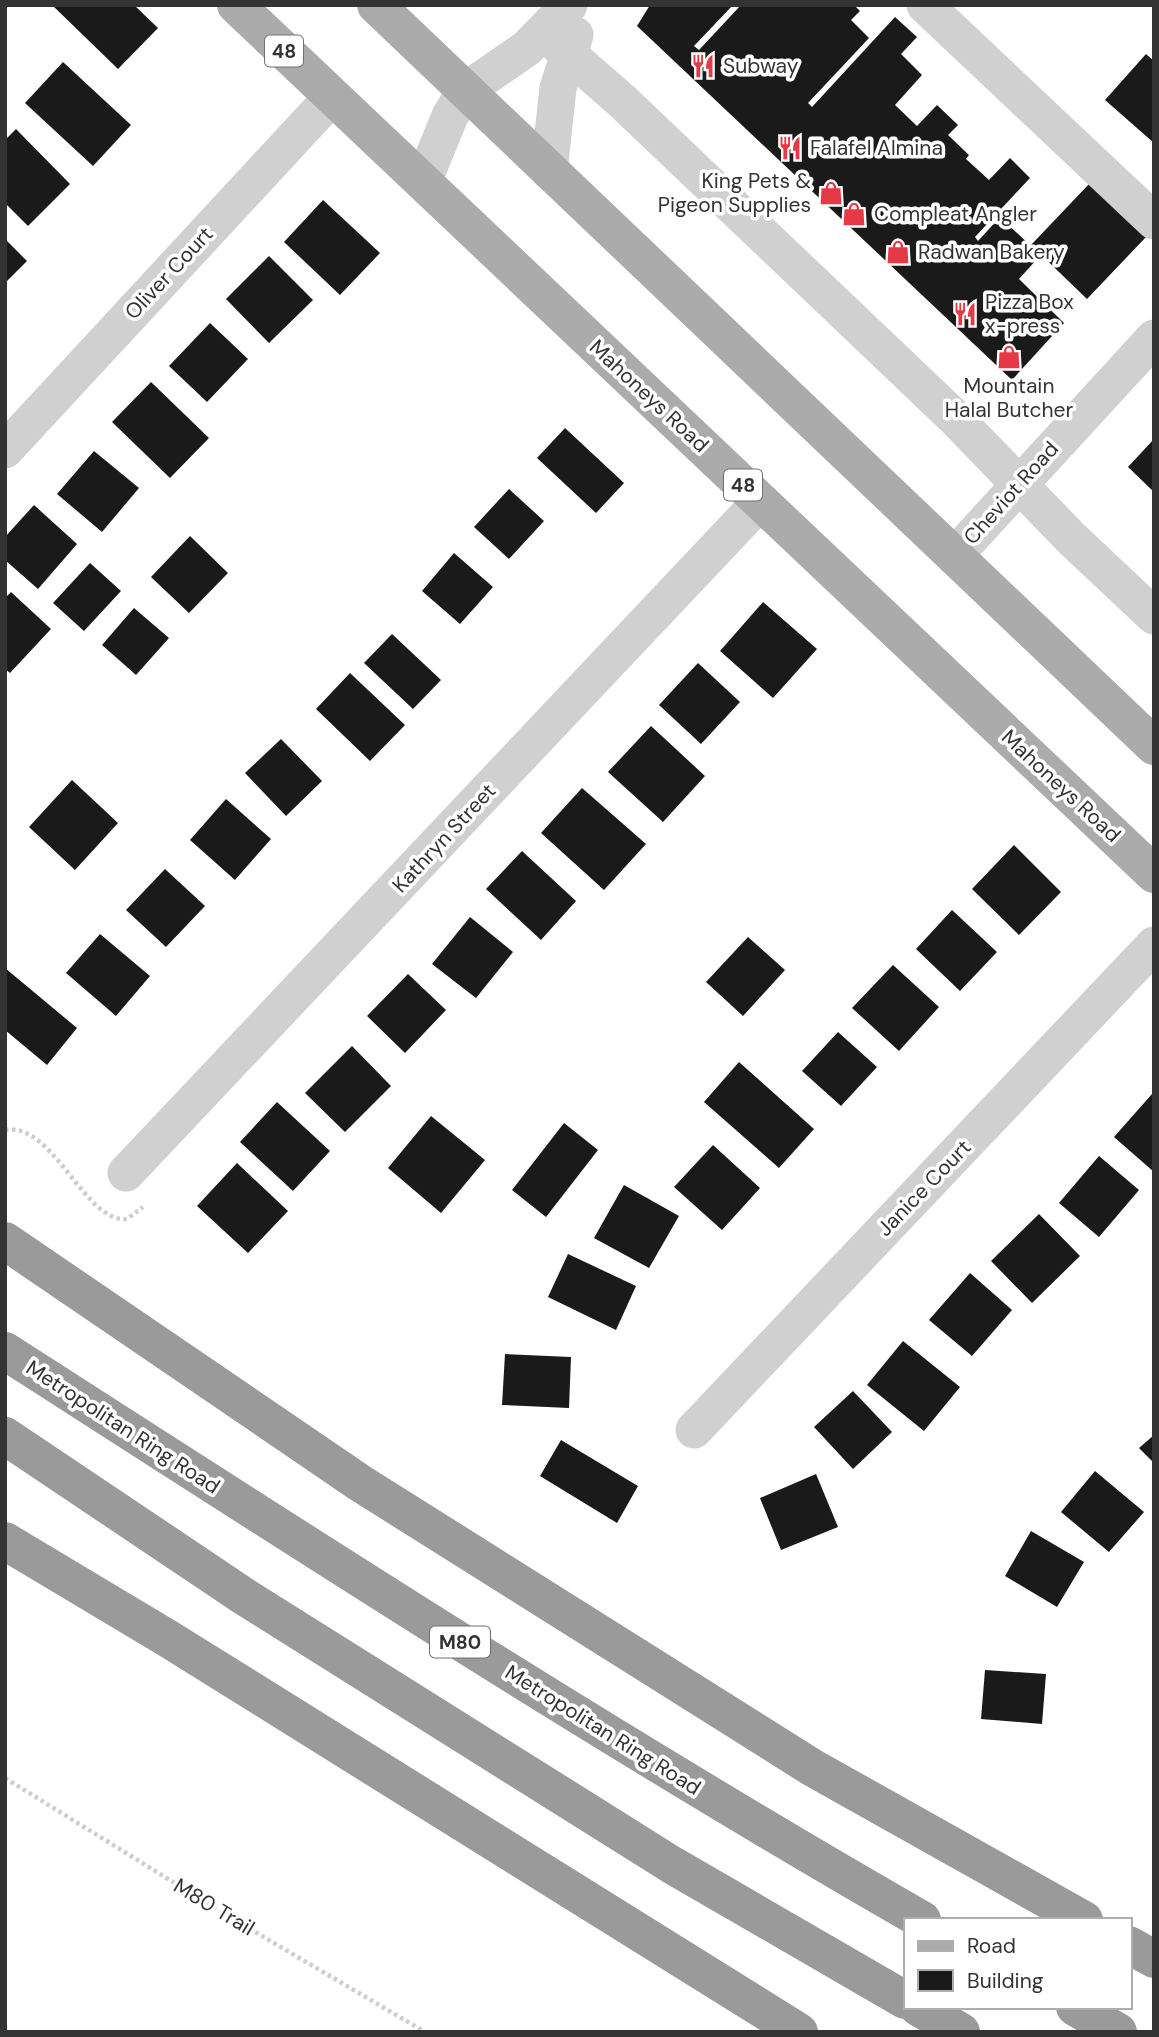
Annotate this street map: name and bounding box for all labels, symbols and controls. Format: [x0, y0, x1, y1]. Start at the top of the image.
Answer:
road number: 48 [265, 36, 303, 66]
restaurant icon: Subway [689, 52, 717, 80]
place label: Subway [723, 52, 799, 80]
restaurant icon: Falafel Almina [776, 134, 804, 162]
place label: Falafel Almina [810, 134, 943, 162]
place label: King Pets & Pigeon Supplies [658, 167, 811, 219]
shop icon: King Pets & Pigeon Supplies [817, 179, 845, 207]
shop icon: Compleat Angler [840, 200, 868, 228]
place label: Compleat Angler [874, 200, 1037, 228]
street label: Oliver Court [119, 221, 219, 325]
shop icon: Radwan Bakery [884, 238, 912, 266]
place label: Radwan Bakery [918, 238, 1065, 266]
place label: Pizza Box x-press [985, 288, 1074, 340]
restaurant icon: Pizza Box x-press [951, 300, 979, 328]
street label: Mahoneys Road [583, 333, 715, 459]
shop icon: Mountain Halal Butcher [995, 343, 1023, 371]
place label: Mountain Halal Butcher [945, 372, 1073, 424]
street label: Cheviot Road [957, 436, 1065, 550]
road number: 48 [724, 470, 762, 500]
street label: Mahoneys Road [995, 723, 1127, 849]
street label: Kathryn Street [386, 777, 502, 899]
street label: Janice Court [871, 1134, 977, 1242]
street label: Metropolitan Ring Road [21, 1354, 225, 1500]
road number: M80 [430, 1626, 490, 1658]
street label: Metropolitan Ring Road [500, 1658, 706, 1802]
street label: M80 Trail [168, 1872, 260, 1942]
legend [904, 1918, 1131, 2009]
text: Road [967, 1932, 1016, 1960]
text: Building [967, 1967, 1044, 1995]

